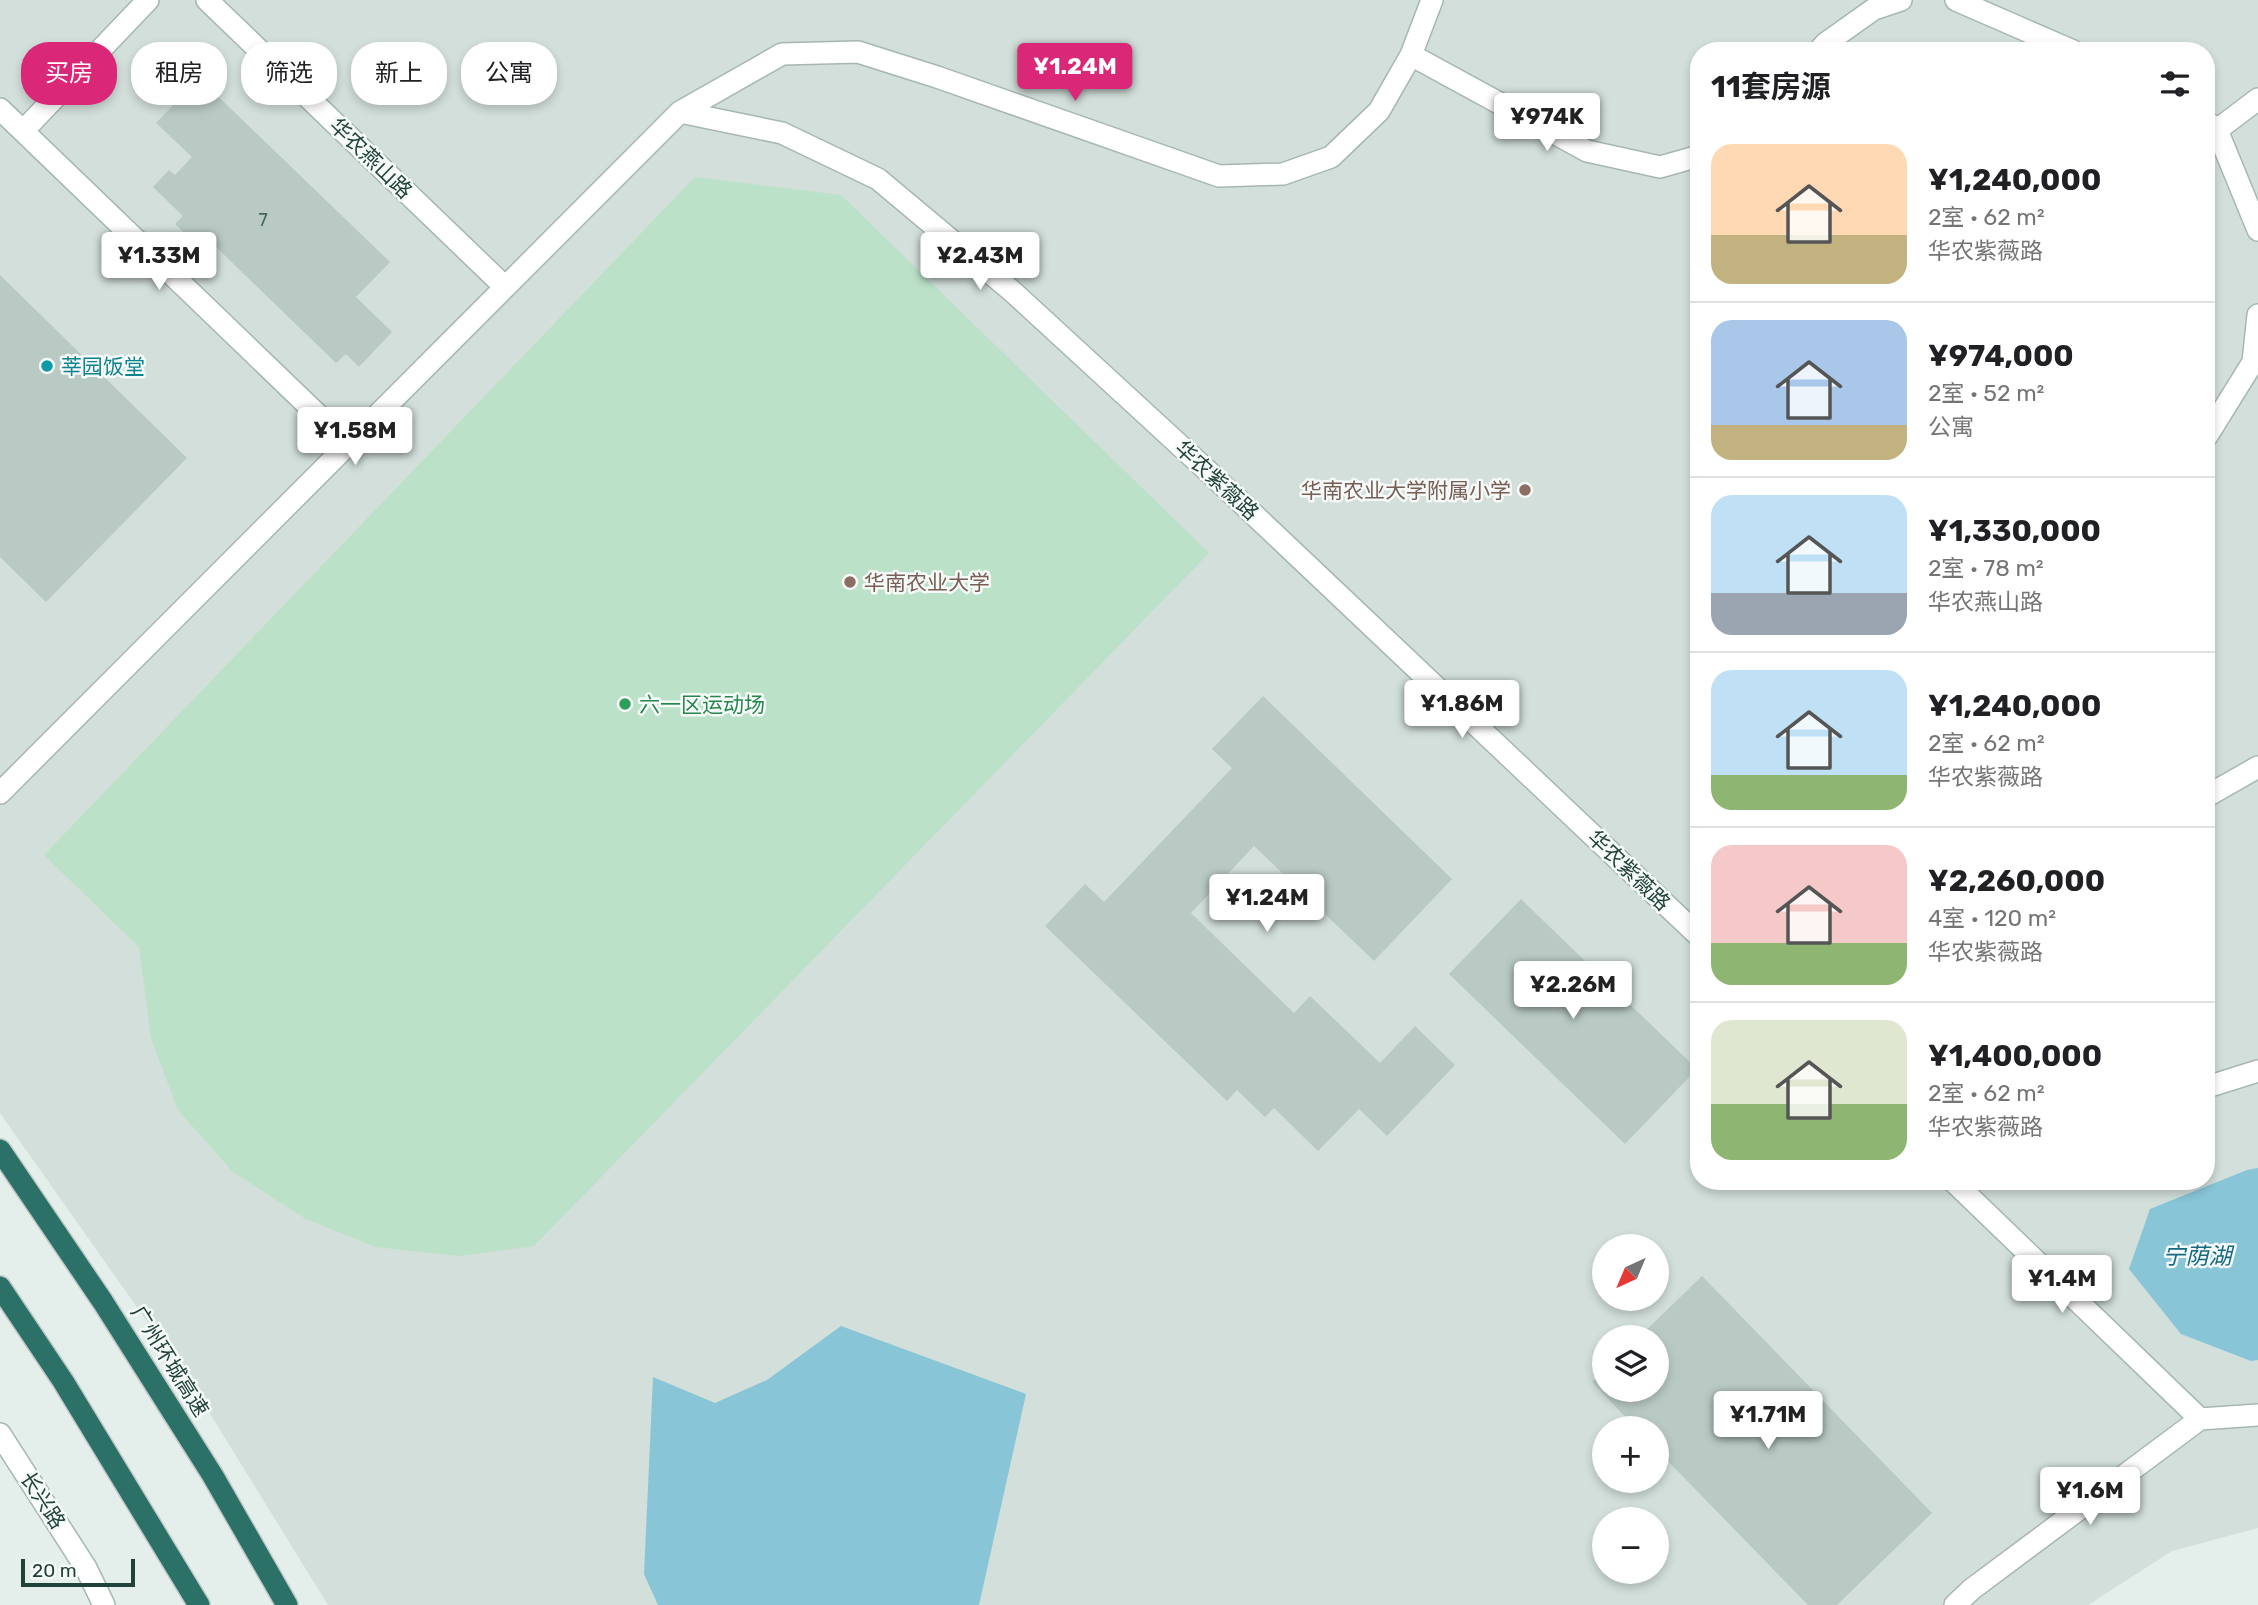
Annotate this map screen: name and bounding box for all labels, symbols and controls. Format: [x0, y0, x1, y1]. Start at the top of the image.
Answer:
chip: 买房 [21, 42, 117, 105]
chip: 租房 [131, 42, 227, 105]
chip: 筛选 [241, 42, 337, 105]
chip: 新上 [351, 42, 447, 105]
chip: 公寓 [461, 42, 557, 105]
pin: ¥1.24M [1018, 43, 1132, 103]
text: ¥1.24M [1033, 52, 1117, 80]
icon: filters [2156, 65, 2194, 103]
text: 11套房源 [1711, 69, 1831, 105]
pin: ¥974K [1498, 94, 1596, 153]
text: ¥974K [1510, 102, 1584, 130]
street label: 华农燕山路 [325, 113, 417, 203]
text: ¥1,240,000 [1928, 162, 2101, 198]
icon: home [1767, 172, 1851, 256]
text: 2室 · 62 m² [1928, 203, 2045, 231]
house number: 7 [258, 209, 268, 231]
pin: ¥1.33M [102, 232, 216, 292]
pin: ¥2.43M [923, 232, 1037, 292]
text: 华农紫薇路 [1928, 237, 2043, 265]
text: ¥1.33M [117, 241, 201, 269]
text: ¥2.43M [936, 241, 1024, 269]
text: ¥974,000 [1928, 338, 2074, 374]
icon: home [1767, 348, 1851, 432]
place label: 莘园饭堂 [61, 354, 145, 379]
marker: 莘园饭堂 [39, 358, 55, 374]
text: 2室 · 52 m² [1928, 379, 2044, 407]
pin: ¥1.58M [298, 407, 412, 467]
text: 公寓 [1928, 413, 1974, 441]
text: ¥1.58M [313, 416, 397, 444]
street label: 华农紫薇路 [1170, 435, 1264, 525]
place label: 华南农业大学附属小学 [1301, 478, 1511, 503]
marker: 华南农业大学附属小学 [1517, 482, 1533, 498]
text: ¥1,330,000 [1928, 513, 2101, 549]
icon: home [1767, 523, 1851, 607]
text: 2室 · 78 m² [1928, 554, 2044, 582]
place label: 华南农业大学 [864, 570, 990, 595]
marker: 华南农业大学 [842, 574, 858, 590]
text: 华农燕山路 [1928, 588, 2043, 616]
pin: ¥1.86M [1405, 680, 1519, 740]
text: ¥1,240,000 [1928, 688, 2101, 724]
text: ¥1.86M [1420, 689, 1504, 717]
place label: 六一区运动场 [639, 692, 765, 717]
marker: 六一区运动场 [617, 696, 633, 712]
icon: home [1767, 698, 1851, 782]
text: 2室 · 62 m² [1928, 729, 2045, 757]
text: 华农紫薇路 [1928, 763, 2043, 791]
street label: 华农紫薇路 [1583, 825, 1675, 915]
text: ¥2,260,000 [1928, 863, 2105, 899]
icon: home [1767, 873, 1851, 957]
pin: ¥1.24M [1210, 874, 1324, 934]
text: ¥1.24M [1225, 883, 1309, 911]
text: 4室 · 120 m² [1928, 904, 2056, 932]
text: 华农紫薇路 [1928, 938, 2043, 966]
pin: ¥2.26M [1516, 962, 1630, 1021]
text: ¥2.26M [1530, 970, 1616, 998]
text: ¥1,400,000 [1928, 1038, 2102, 1074]
icon: home [1767, 1048, 1851, 1132]
text: 2室 · 62 m² [1928, 1079, 2045, 1107]
text: 华农紫薇路 [1928, 1113, 2043, 1141]
north arrow [1592, 1234, 1670, 1311]
map controls [1592, 1234, 1669, 1584]
water label: 宁荫湖 [2163, 1242, 2235, 1270]
pin: ¥1.4M [2013, 1256, 2111, 1315]
text: ¥1.4M [2028, 1264, 2096, 1292]
street label: 广州环城高速 [126, 1301, 214, 1421]
button: layers [1592, 1325, 1669, 1402]
pin: ¥1.71M [1711, 1392, 1825, 1451]
text: ¥1.71M [1730, 1400, 1806, 1428]
button: + [1592, 1416, 1669, 1493]
street label: 长兴路 [15, 1467, 71, 1533]
pin: ¥1.6M [2041, 1468, 2139, 1527]
text: ¥1.6M [2056, 1476, 2124, 1504]
button: − [1592, 1507, 1669, 1584]
scale bar [21, 1556, 135, 1588]
text: 20 m [32, 1559, 77, 1582]

